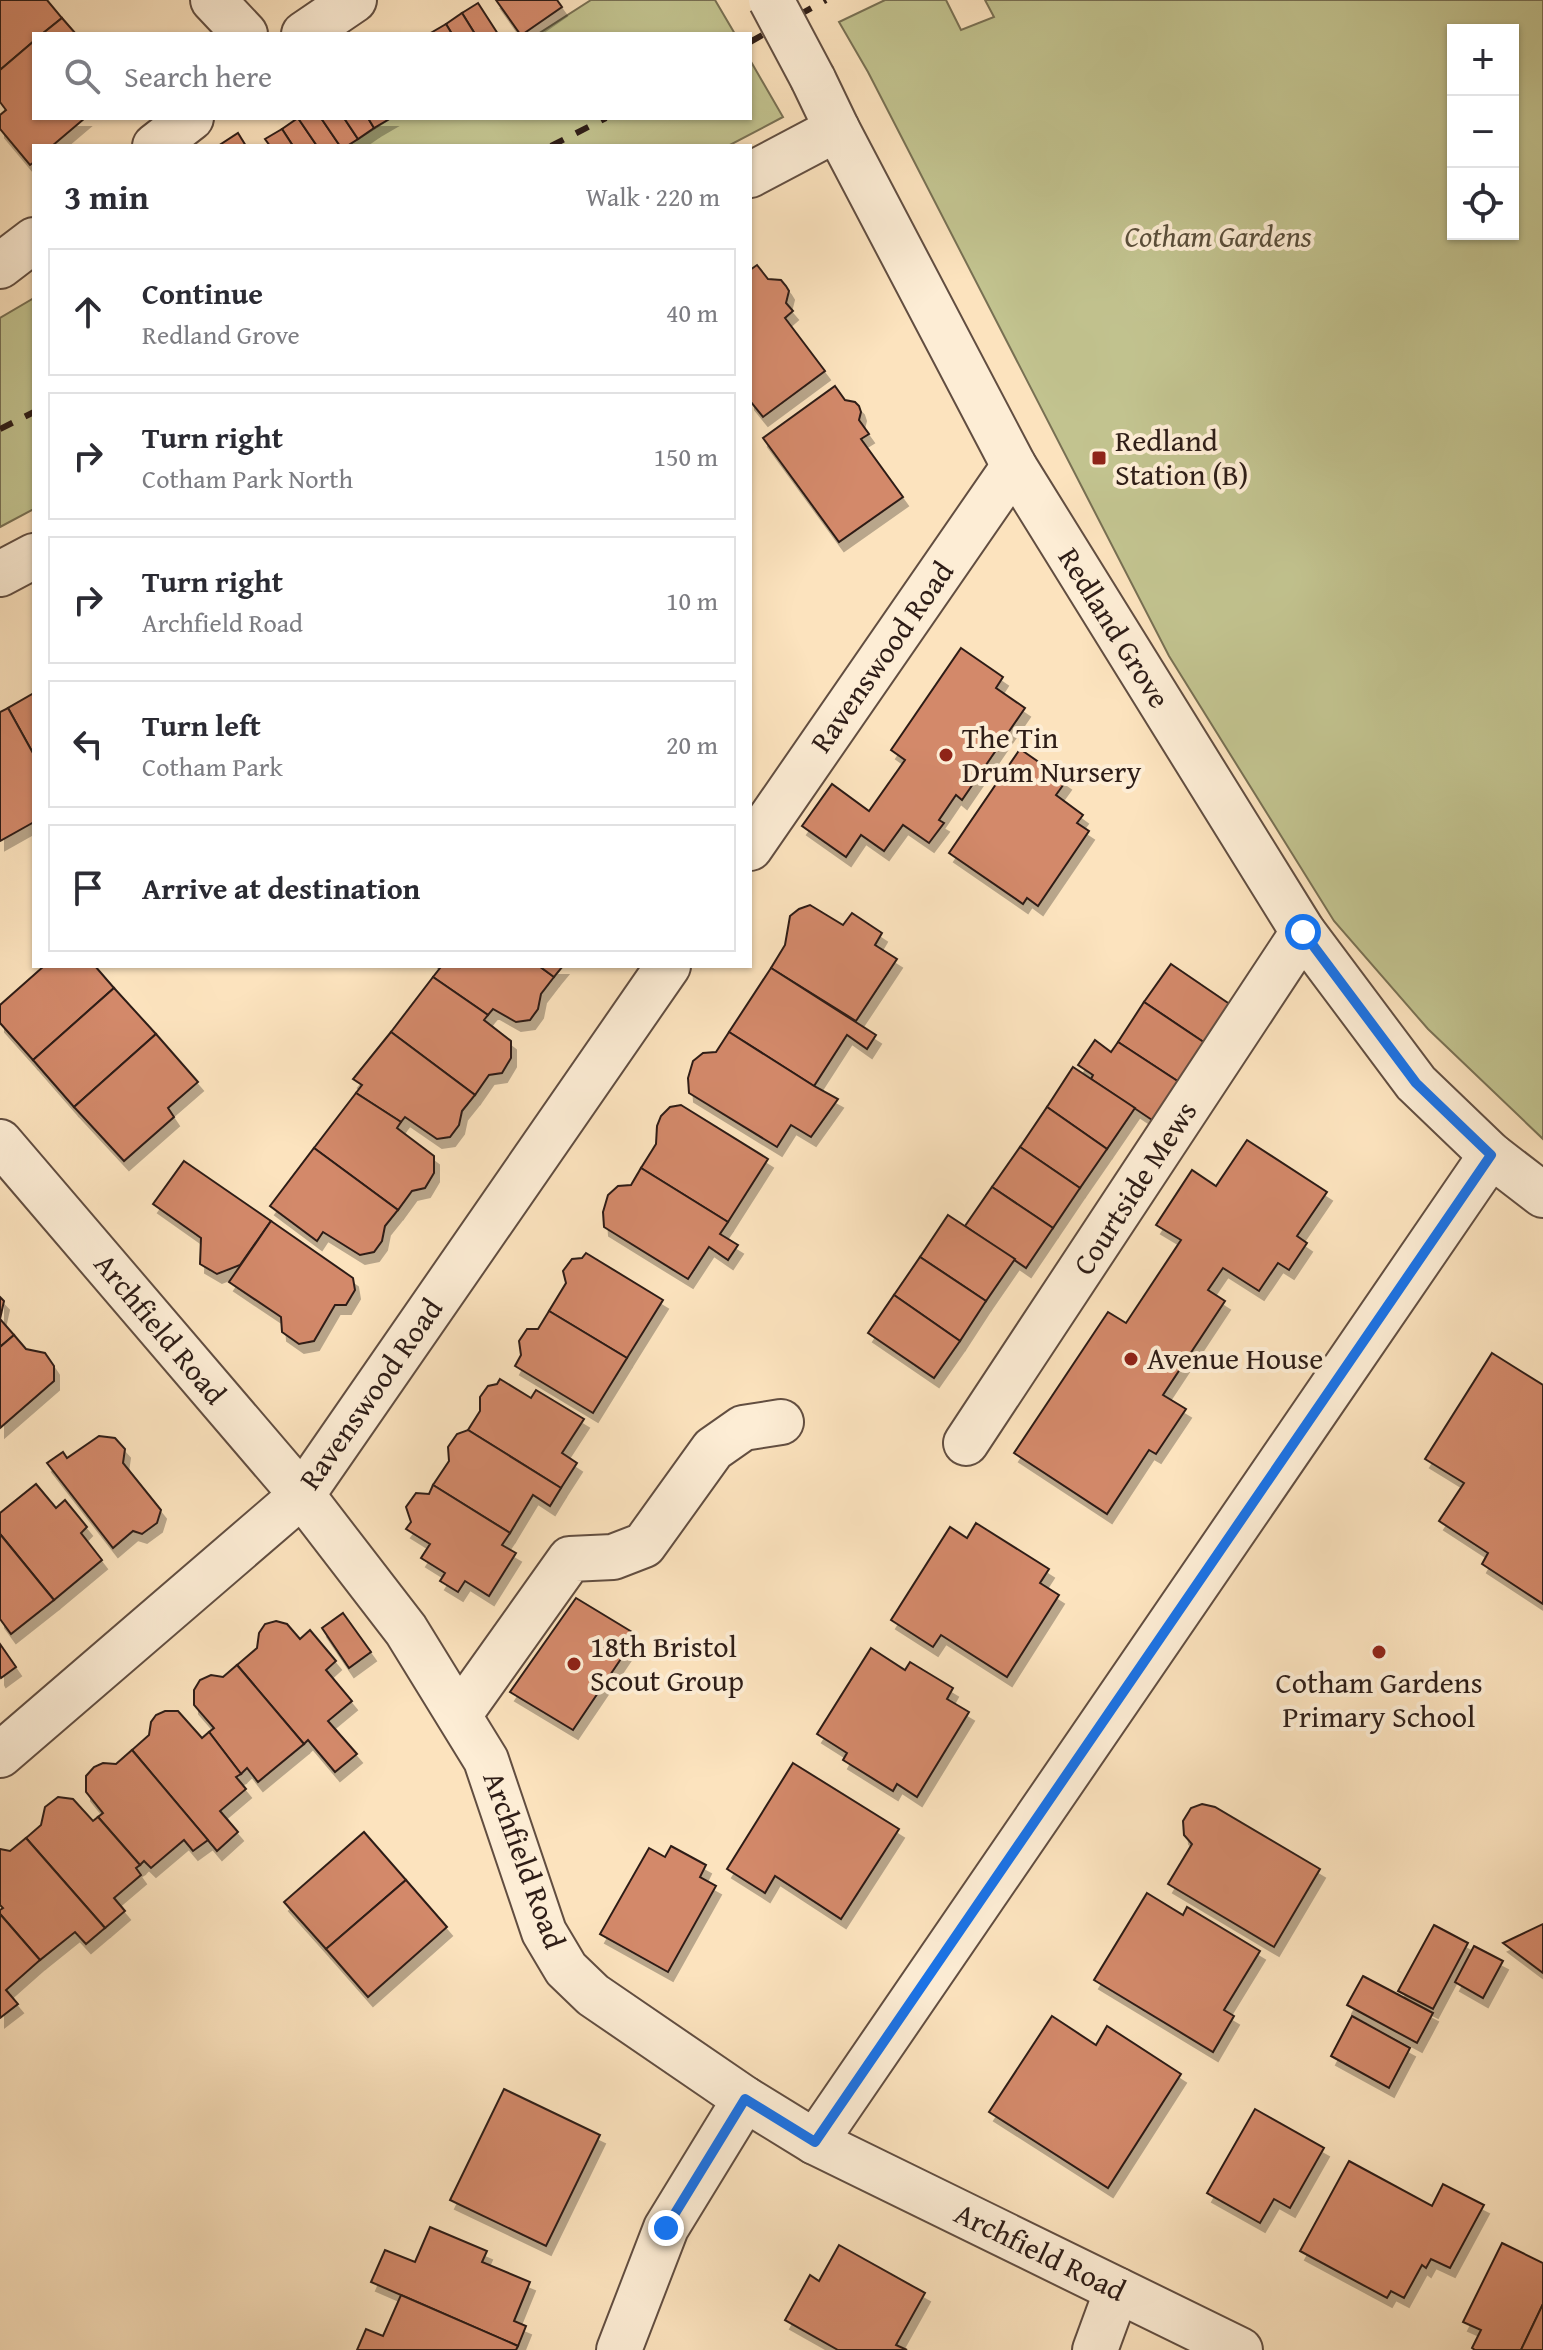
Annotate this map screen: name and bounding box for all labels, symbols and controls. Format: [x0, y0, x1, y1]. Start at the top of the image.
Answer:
map controls [1447, 24, 1519, 240]
button: + [1447, 24, 1519, 96]
search box [32, 32, 752, 120]
icon: search [60, 54, 104, 98]
text: Search here [124, 54, 272, 98]
button: − [1447, 96, 1519, 168]
button: locate [1447, 168, 1519, 240]
text: 3 min [64, 172, 149, 221]
text: Walk · 220 m [586, 177, 720, 216]
park label: Cotham Gardens [1124, 214, 1312, 258]
text: Continue [142, 271, 263, 315]
icon: ahead [66, 290, 110, 334]
text: 40 m [666, 293, 718, 332]
text: Redland Grove [142, 315, 300, 354]
text: Turn right [142, 415, 283, 459]
place label: Redland Station (B) [1115, 418, 1249, 496]
icon: right [66, 434, 110, 478]
text: 150 m [653, 437, 718, 476]
marker: Redland Station (B) [1090, 449, 1108, 467]
text: Cotham Park North [142, 459, 353, 498]
street label: Redland Grove [1048, 539, 1182, 716]
street label: Ravenswood Road [799, 552, 964, 761]
text: Turn right [142, 559, 283, 603]
icon: right [66, 578, 110, 622]
text: 10 m [666, 581, 718, 620]
text: Archfield Road [142, 603, 303, 642]
text: Turn left [142, 703, 261, 747]
place label: The Tin Drum Nursery [962, 715, 1141, 793]
icon: left [66, 722, 110, 766]
text: 20 m [666, 725, 718, 764]
marker: The Tin Drum Nursery [937, 746, 955, 764]
text: Cotham Park [142, 747, 283, 786]
icon: arrive [66, 866, 110, 910]
text: Arrive at destination [142, 866, 420, 910]
route start [1285, 914, 1321, 950]
street label: Courtside Mews [1061, 1092, 1207, 1283]
street label: Archfield Road [84, 1243, 237, 1414]
street label: Ravenswood Road [288, 1289, 453, 1498]
place label: Avenue House [1147, 1336, 1323, 1380]
marker: Avenue House [1122, 1350, 1140, 1368]
place label: 18th Bristol Scout Group [590, 1624, 744, 1702]
marker: Cotham Gardens Primary School [1370, 1643, 1388, 1661]
marker: 18th Bristol Scout Group [565, 1655, 583, 1673]
place label: Cotham Gardens Primary School [1275, 1660, 1483, 1738]
street label: Archfield Road [473, 1765, 577, 1954]
street label: Archfield Road [947, 2191, 1134, 2312]
route end [648, 2210, 684, 2246]

